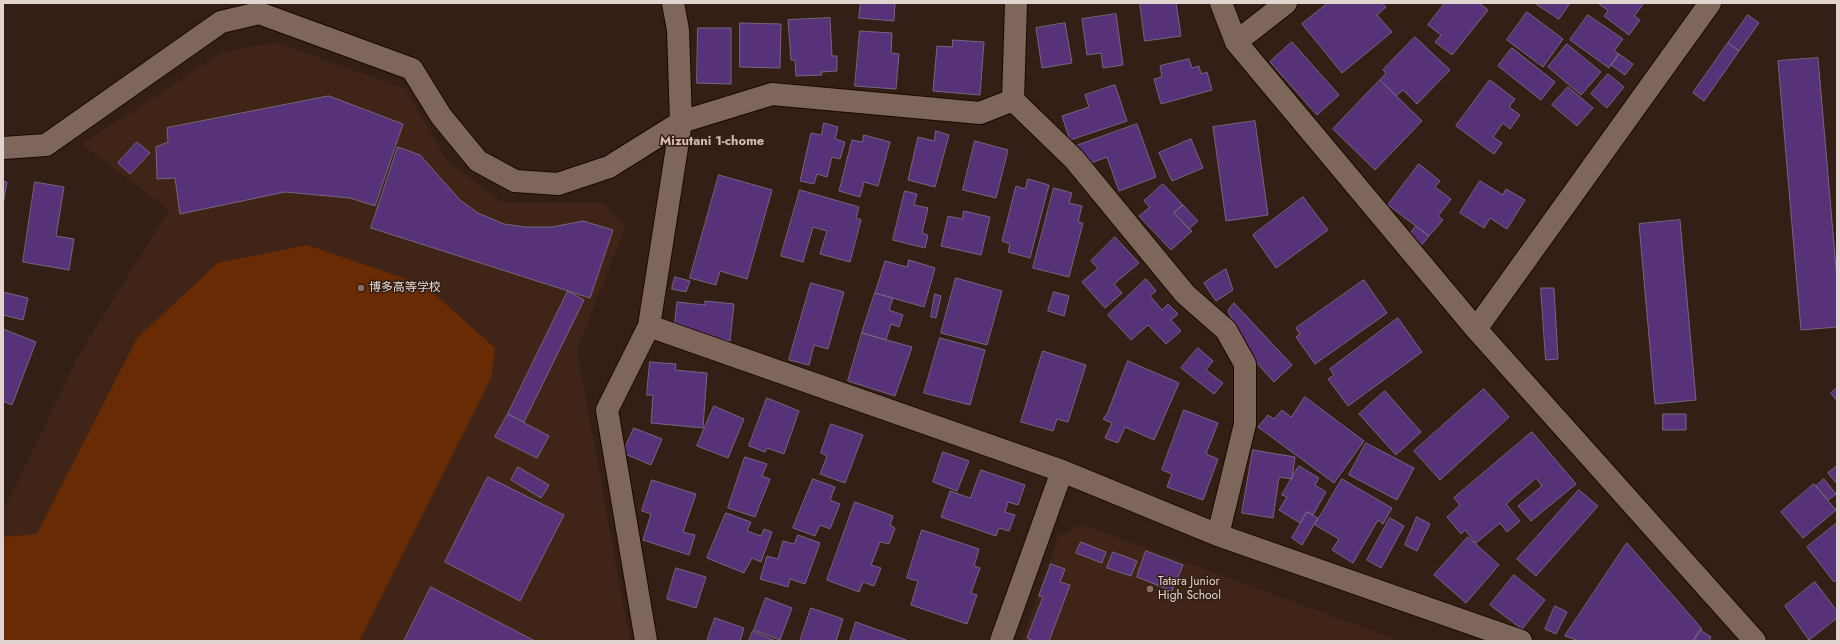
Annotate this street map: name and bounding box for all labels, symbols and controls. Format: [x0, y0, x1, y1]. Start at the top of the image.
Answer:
district label: Mizutani 1-chome [660, 134, 764, 150]
place label: 博多高等学校 [369, 281, 441, 295]
marker: 博多高等学校 [356, 283, 366, 293]
place label: Tatara Junior High School [1158, 575, 1221, 603]
marker: Tatara Junior High School [1145, 584, 1155, 594]

